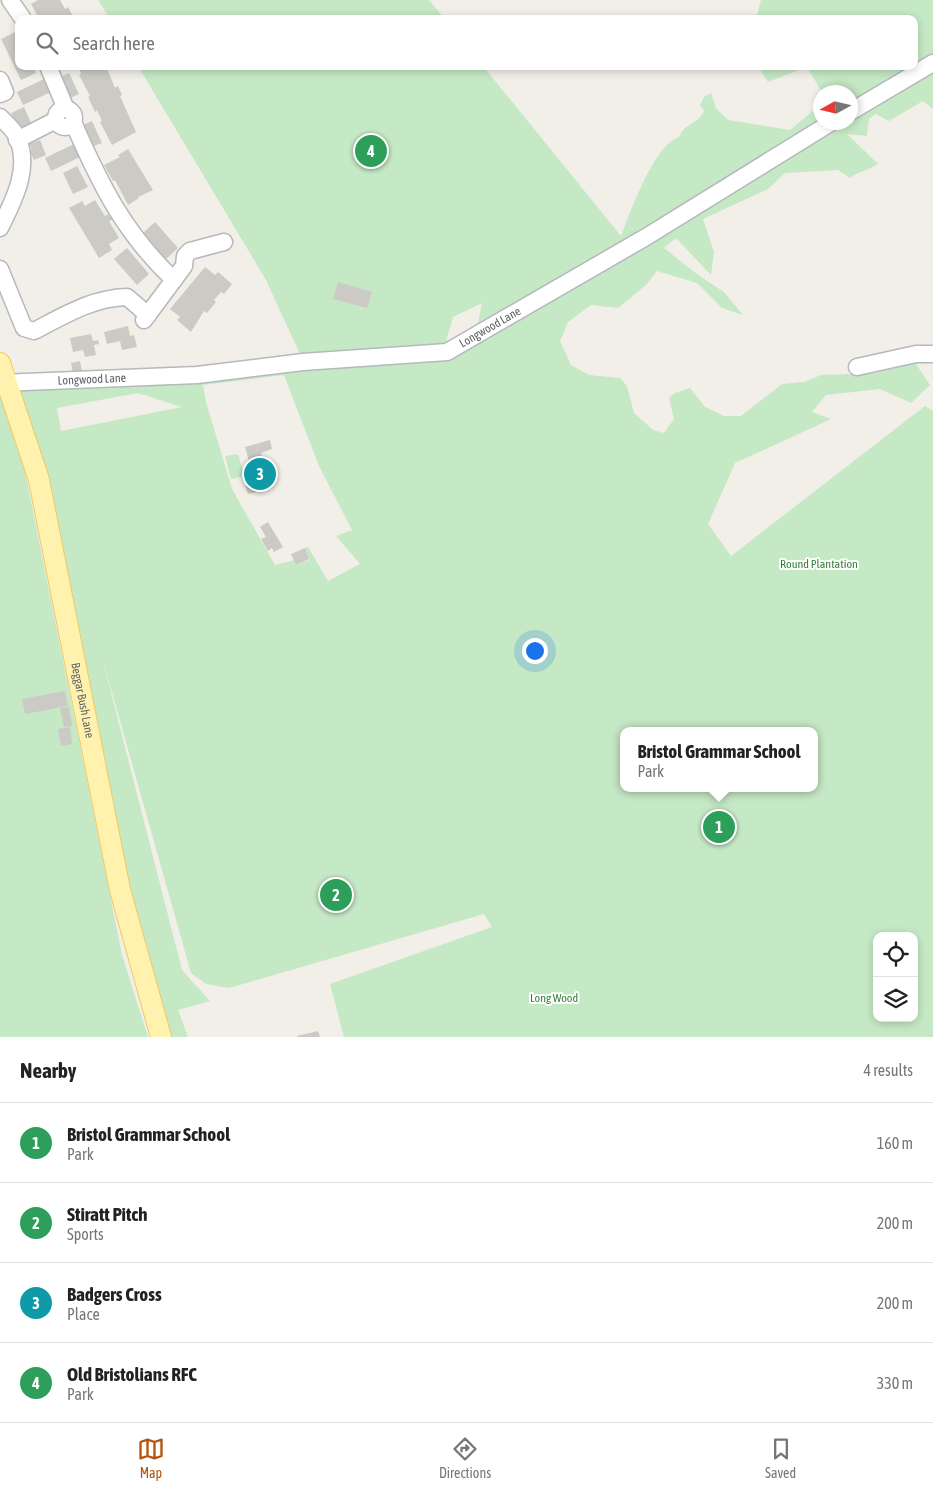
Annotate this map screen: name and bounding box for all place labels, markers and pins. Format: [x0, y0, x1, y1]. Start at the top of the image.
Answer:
pin: 4 [355, 132, 387, 170]
pin: 3 [244, 455, 276, 493]
pin: 1 [703, 808, 735, 846]
pin: 2 [320, 876, 352, 914]

